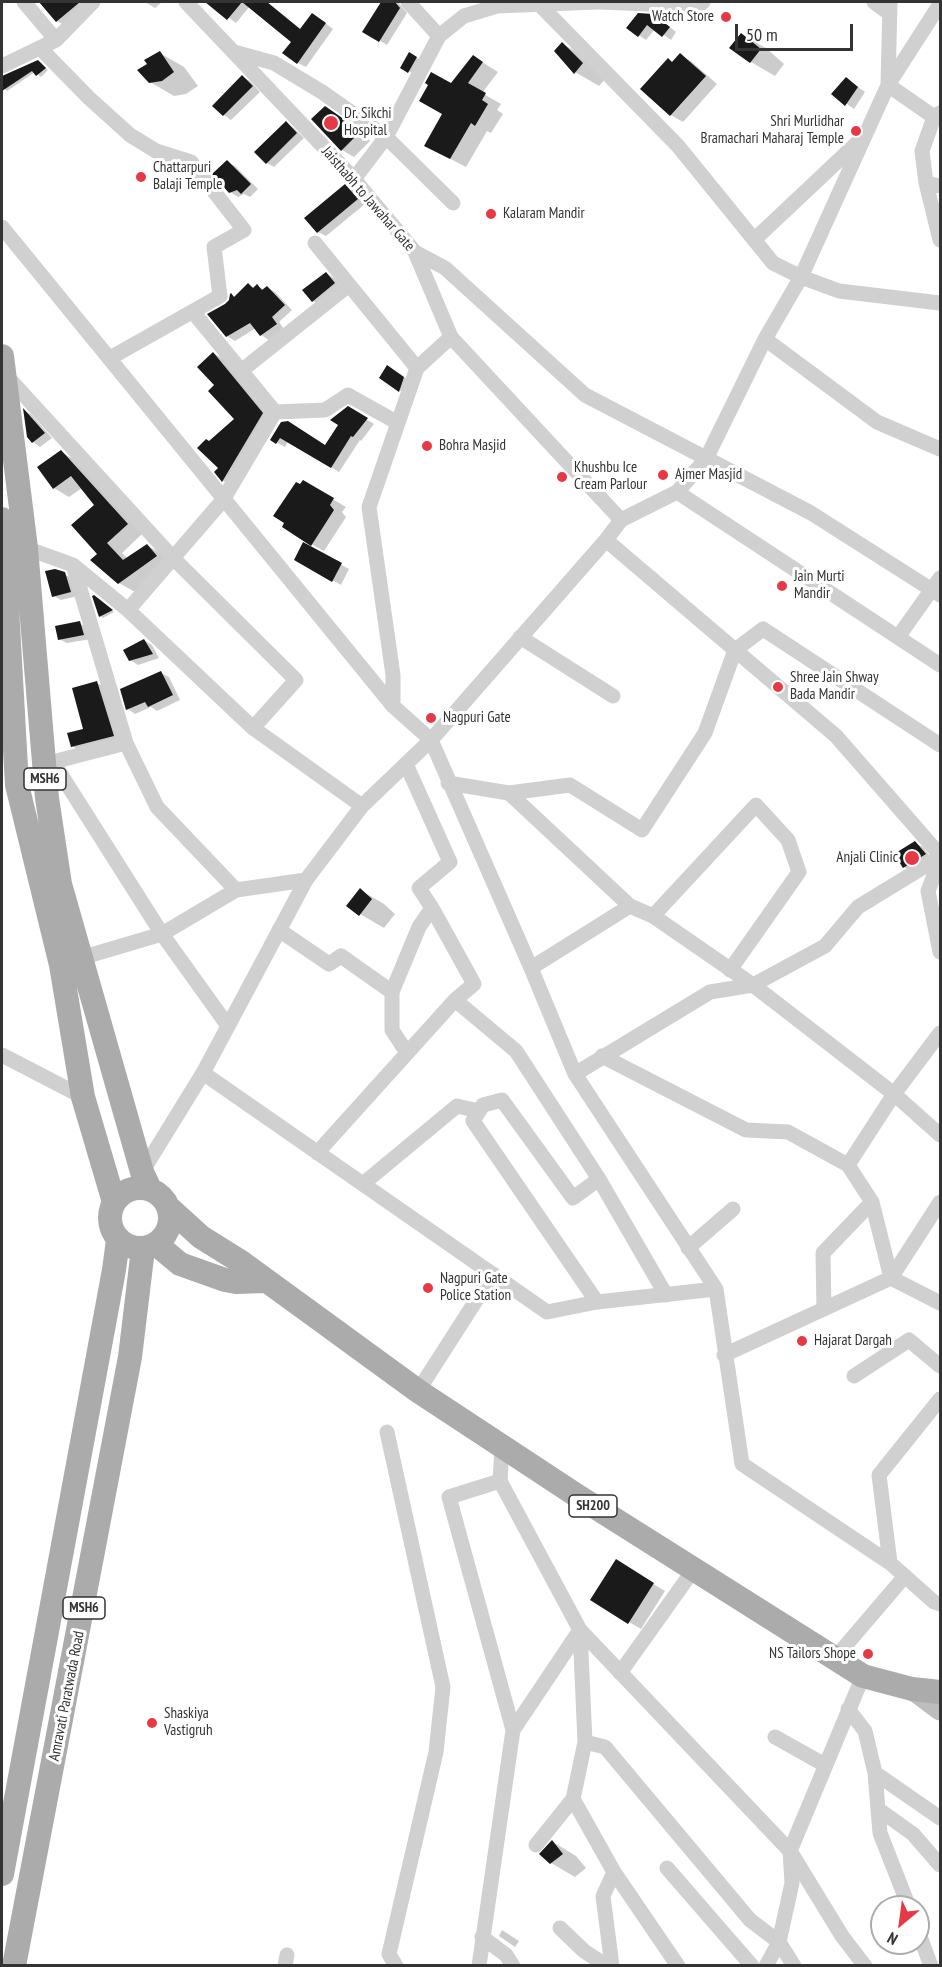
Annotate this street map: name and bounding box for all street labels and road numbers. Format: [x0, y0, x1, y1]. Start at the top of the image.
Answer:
street label: Jaisthabh to Jawahar Gate [318, 143, 418, 255]
road number: MSH6 [24, 768, 66, 790]
road number: SH200 [569, 1495, 617, 1517]
road number: MSH6 [63, 1597, 105, 1619]
street label: Amravati Paratwada Road [46, 1629, 88, 1763]

